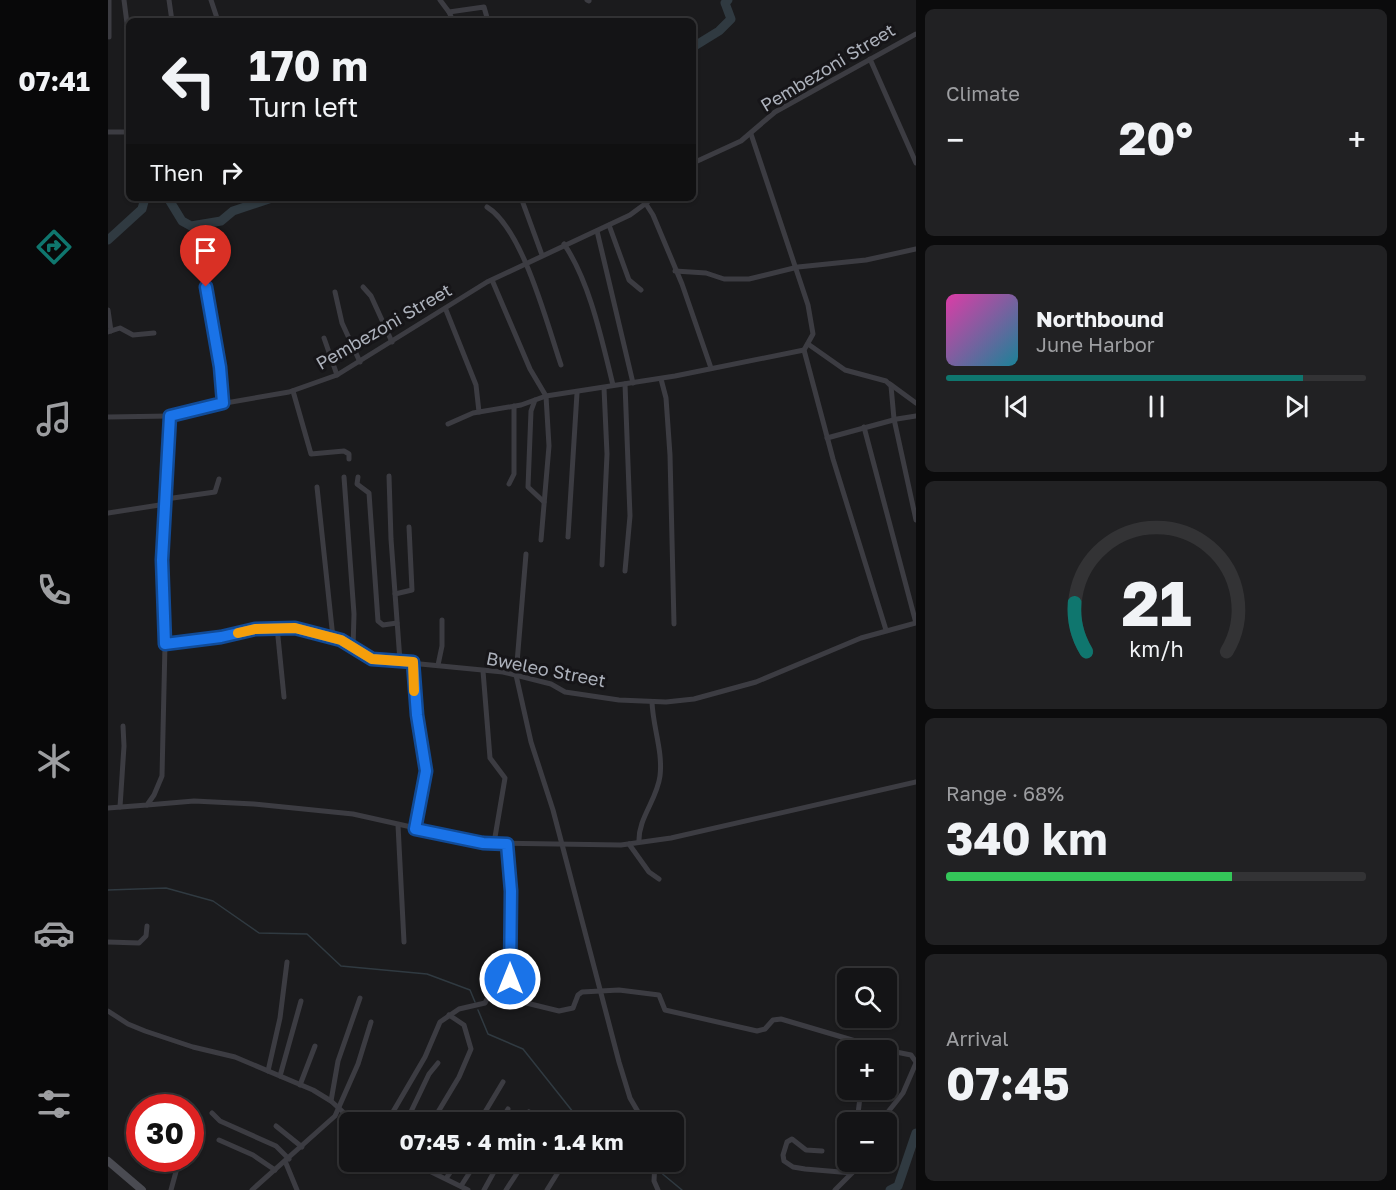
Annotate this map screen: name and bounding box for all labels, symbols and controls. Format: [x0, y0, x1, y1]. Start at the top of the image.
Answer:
street label: Pembezoni Street [756, 18, 899, 116]
text: 170 m [249, 40, 368, 90]
icon: left [150, 42, 228, 120]
text: 07:41 [18, 65, 90, 97]
text: Climate [946, 81, 1020, 105]
text: Turn left [249, 91, 358, 123]
text: 20° [1119, 111, 1193, 165]
text: − [946, 120, 964, 159]
text: + [1348, 120, 1366, 159]
icon: right [215, 156, 248, 189]
text: Then [150, 159, 203, 186]
pin [180, 225, 231, 287]
icon: directions [33, 226, 75, 268]
icon: arrive [189, 234, 222, 267]
street label: Pembezoni Street [312, 278, 455, 374]
text: Northbound [1036, 305, 1164, 332]
text: June Harbor [1036, 332, 1155, 356]
icon: previous [1000, 390, 1033, 423]
icon: pause [1140, 390, 1173, 423]
icon: next [1280, 390, 1313, 423]
icon: music [33, 398, 75, 440]
text: 21 [1121, 565, 1191, 640]
icon: phone [33, 569, 75, 611]
text: km/h [1129, 636, 1183, 662]
street label: Bweleo Street [485, 647, 608, 691]
icon: climate [33, 740, 75, 782]
text: Range · 68% [946, 781, 1064, 805]
text: 340 km [946, 811, 1108, 865]
icon: car [33, 912, 75, 954]
position arrow [478, 947, 542, 1011]
map controls [837, 968, 897, 1172]
button: search [837, 968, 897, 1028]
text: Arrival [946, 1026, 1009, 1050]
button: + [837, 1040, 897, 1100]
text: 07:45 [946, 1056, 1070, 1110]
icon: filters [33, 1083, 75, 1125]
speed limit sign: 30 [126, 1094, 204, 1172]
button: − [837, 1112, 897, 1172]
text: 07:45 · 4 min · 1.4 km [399, 1128, 624, 1155]

